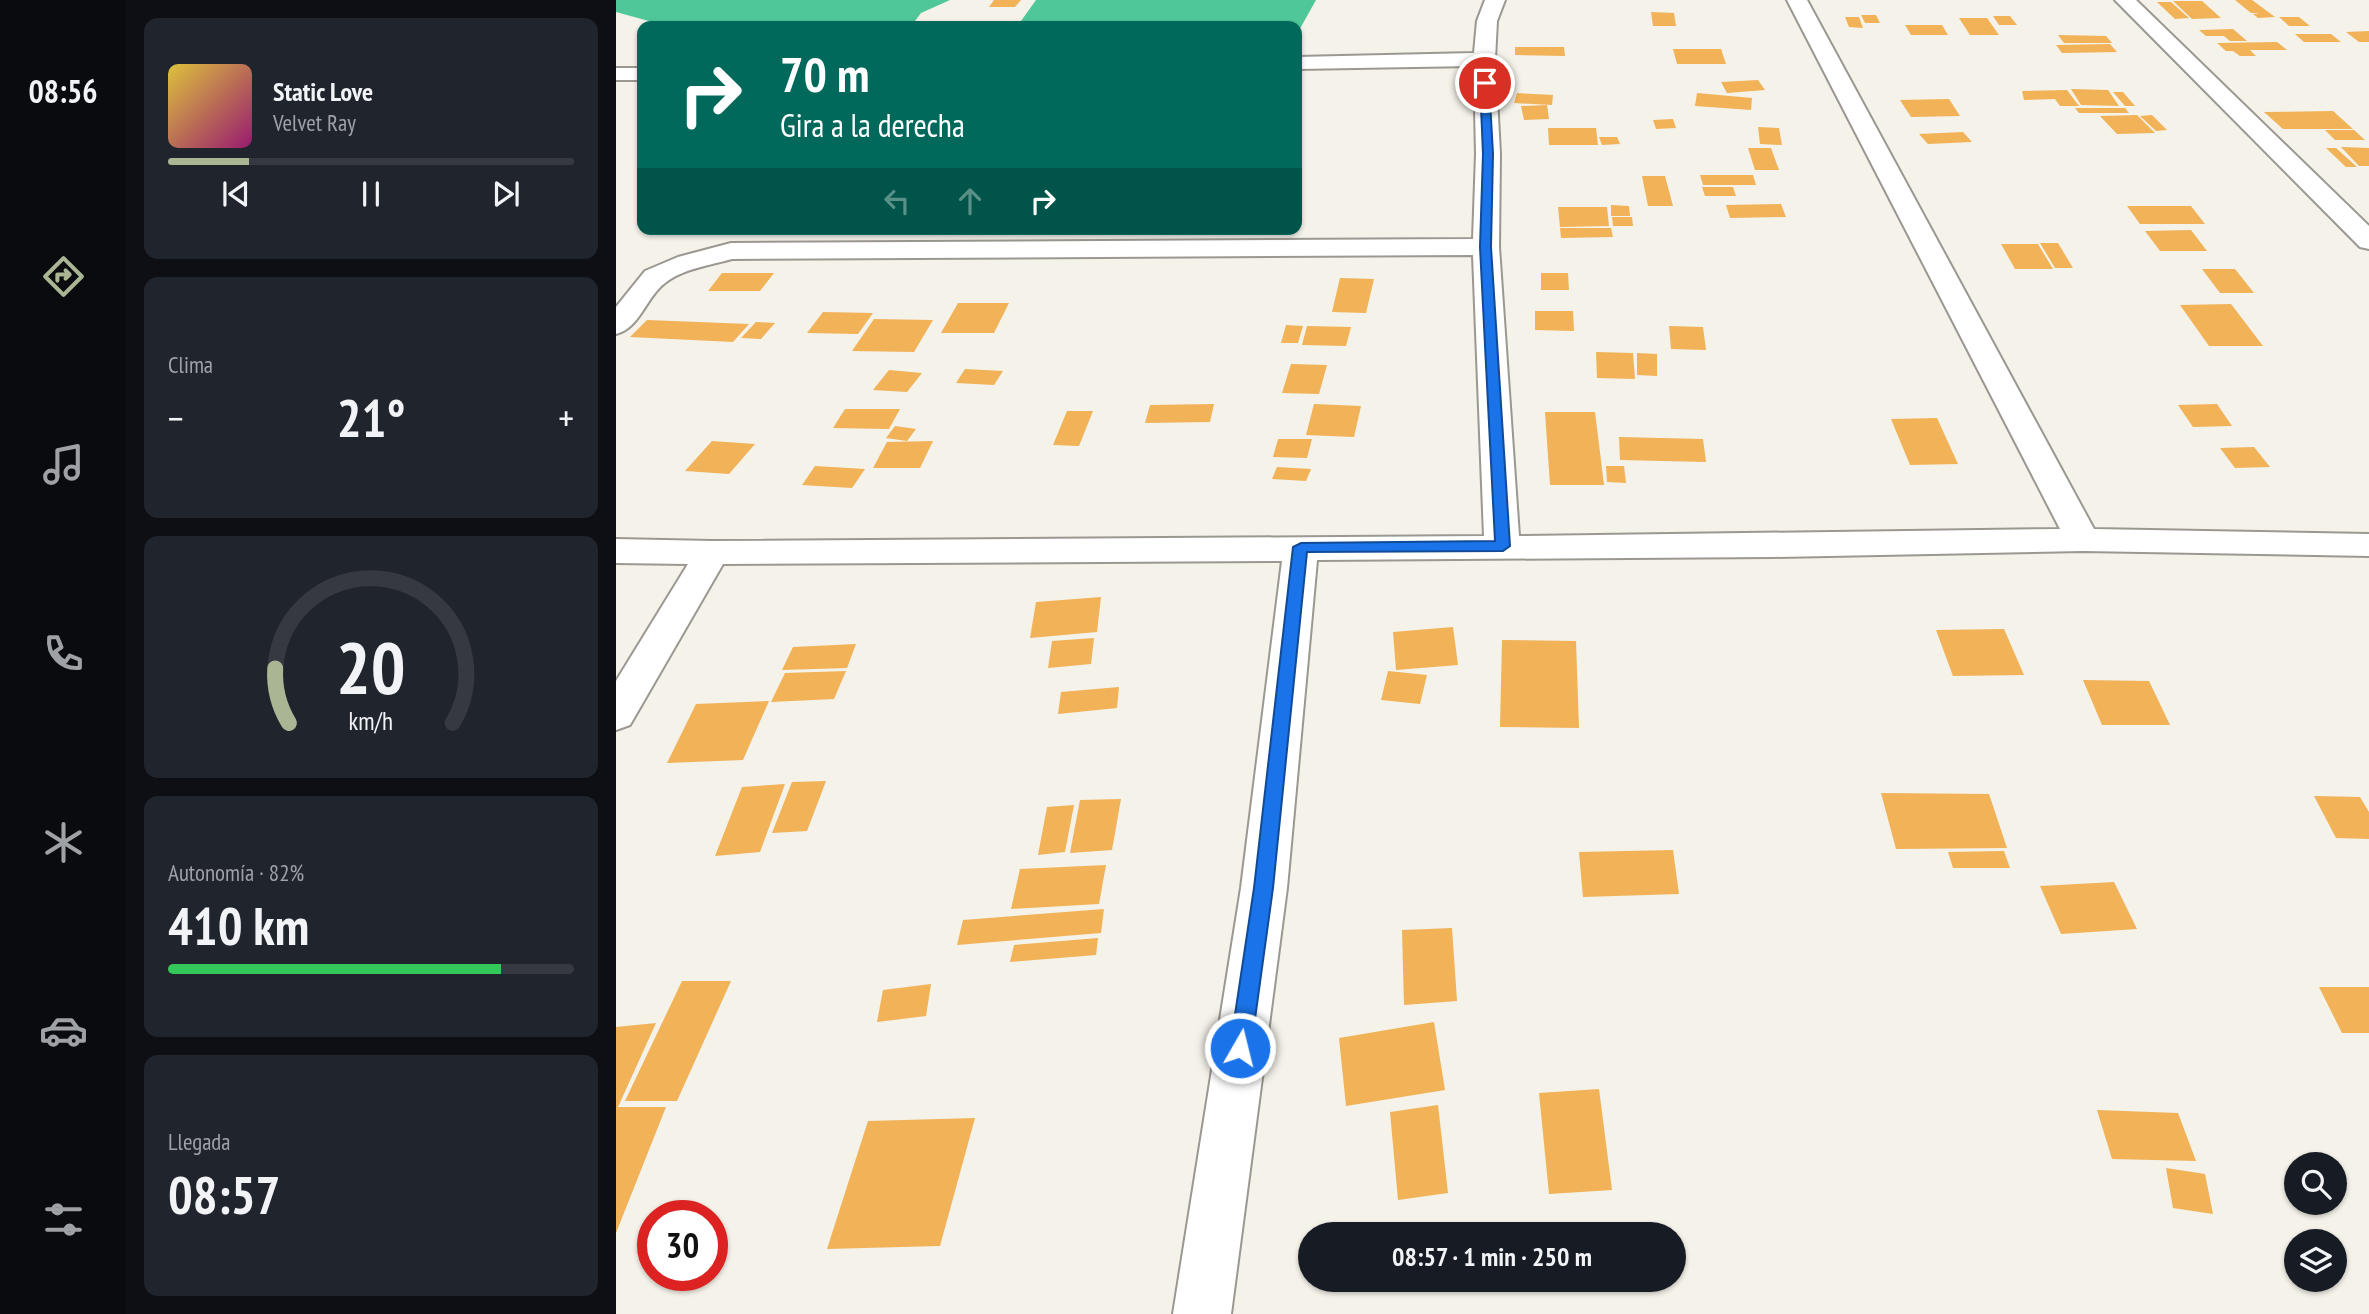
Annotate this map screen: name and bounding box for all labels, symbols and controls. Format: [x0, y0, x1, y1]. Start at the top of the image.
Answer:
text: 70 m [780, 42, 869, 106]
icon: right [665, 49, 756, 140]
pin [1455, 53, 1515, 113]
icon: arrive [1466, 64, 1504, 102]
text: 08:56 [28, 70, 98, 112]
text: Static Love [273, 75, 373, 108]
text: Gira a la derecha [780, 104, 965, 146]
text: Velvet Ray [273, 108, 356, 137]
icon: previous [217, 175, 255, 213]
icon: pause [352, 175, 390, 213]
icon: next [487, 175, 525, 213]
icon: left [878, 182, 916, 220]
icon: ahead [951, 182, 989, 220]
icon: right [1024, 182, 1062, 220]
icon: directions [39, 252, 88, 301]
text: Clima [168, 350, 213, 379]
text: 21° [337, 384, 405, 451]
text: − [168, 393, 184, 442]
text: + [558, 393, 574, 442]
icon: music [39, 440, 88, 489]
text: 20 [336, 619, 406, 713]
icon: phone [39, 629, 88, 678]
text: km/h [349, 705, 393, 737]
icon: climate [39, 818, 88, 867]
text: Autonomía · 82% [168, 858, 304, 887]
text: 410 km [168, 892, 309, 959]
icon: car [39, 1006, 88, 1055]
position arrow [1203, 1011, 1277, 1085]
text: Llegada [168, 1127, 231, 1156]
map controls [2284, 1152, 2347, 1292]
button: search [2284, 1152, 2347, 1215]
text: 08:57 [168, 1161, 280, 1228]
icon: filters [39, 1195, 88, 1244]
speed limit sign: 30 [637, 1200, 728, 1291]
button: layers [2284, 1229, 2347, 1292]
text: 08:57 · 1 min · 250 m [1392, 1240, 1592, 1273]

